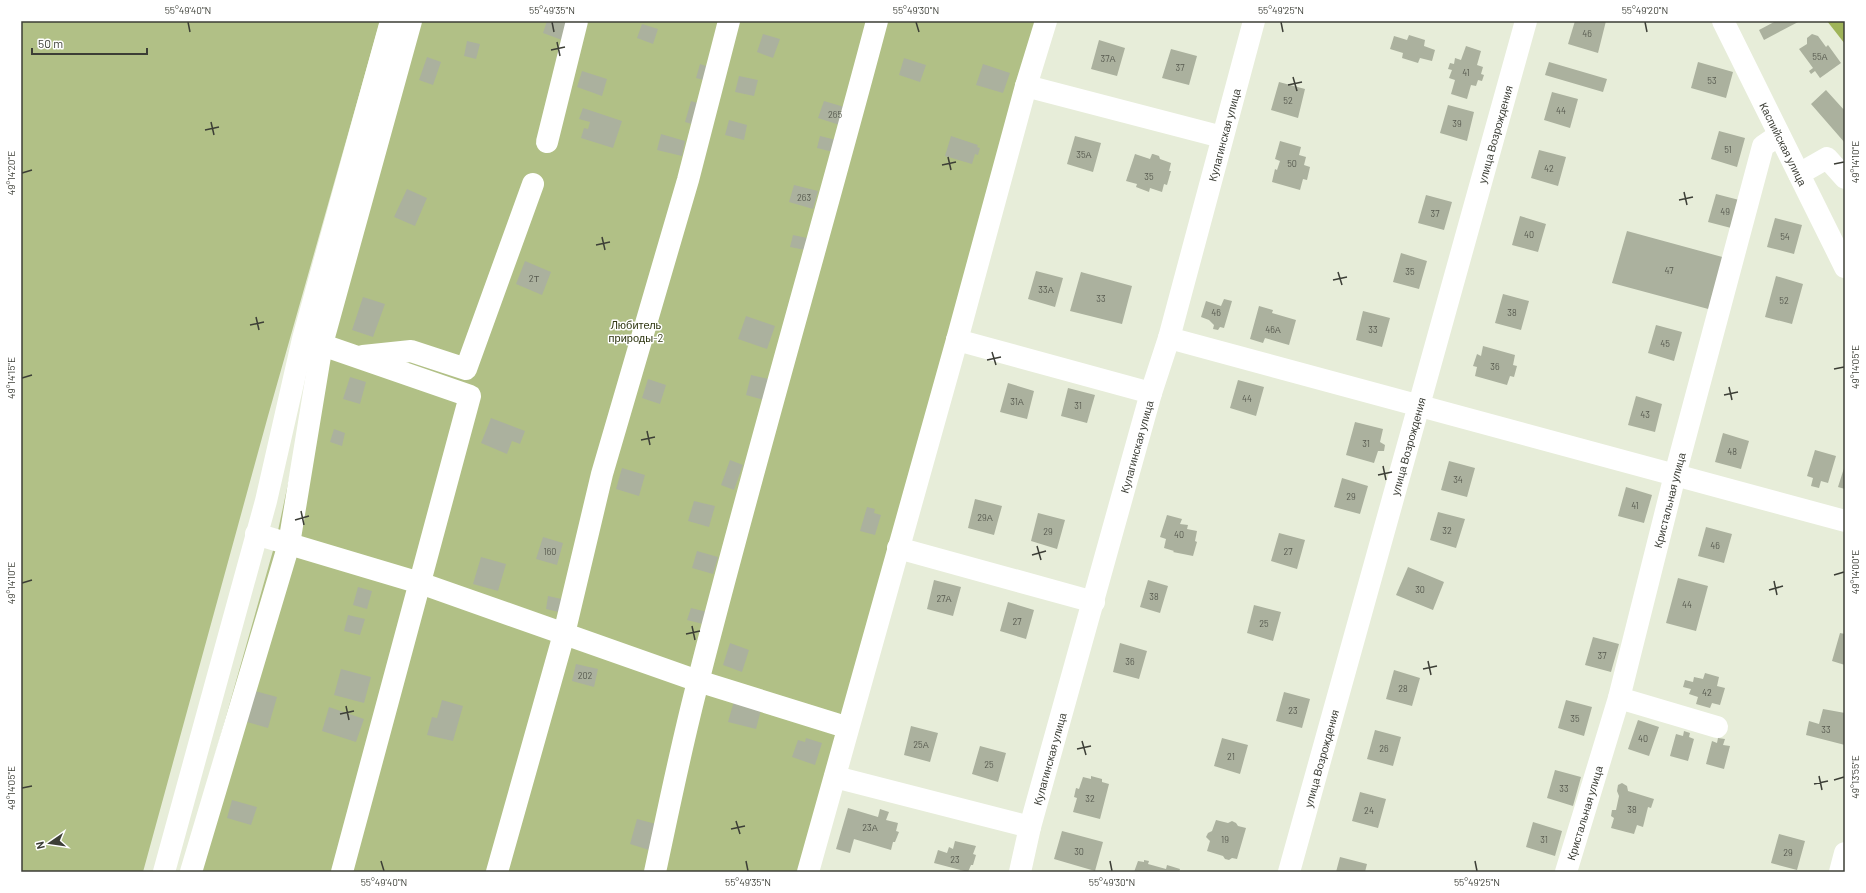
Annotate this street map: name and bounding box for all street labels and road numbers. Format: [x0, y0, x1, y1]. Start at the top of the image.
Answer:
street label: улица Возрождения [1475, 84, 1514, 185]
street label: Кулагинская улица [1205, 86, 1242, 183]
street label: Каспийская улица [1758, 100, 1810, 188]
street label: улица Возрождения [1388, 396, 1427, 497]
street label: Кулагинская улица [1117, 398, 1155, 494]
street label: Кристальная улица [1650, 450, 1688, 549]
street label: улица Возрождения [1301, 708, 1340, 809]
street label: Кулагинская улица [1030, 710, 1068, 807]
street label: Кристальная улица [1564, 763, 1605, 861]

